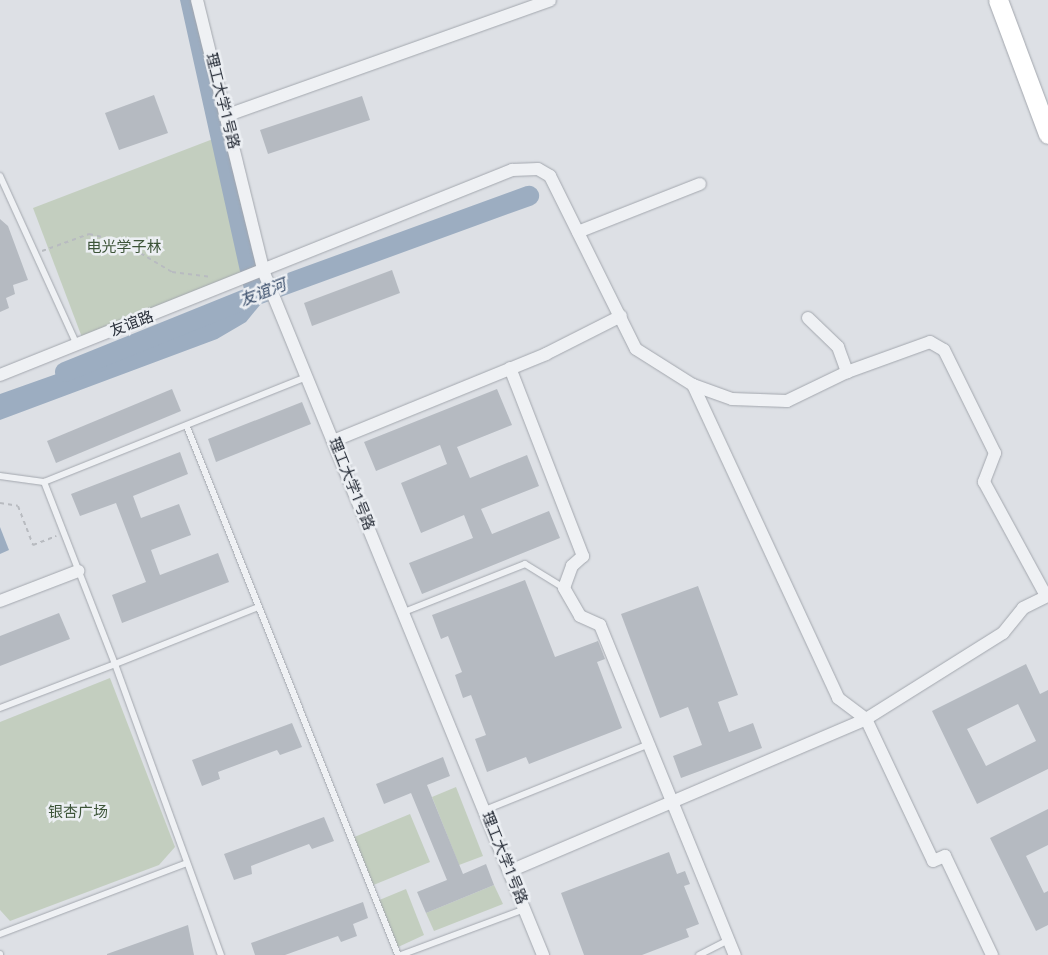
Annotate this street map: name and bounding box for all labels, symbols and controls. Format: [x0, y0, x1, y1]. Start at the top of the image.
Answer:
street label: 理工大学1号路 [201, 51, 243, 151]
park label: 电光学子林 [87, 239, 161, 257]
water label: 友谊河 [237, 275, 289, 311]
street label: 友谊路 [108, 308, 156, 340]
street label: 理工大学1号路 [324, 435, 378, 533]
park label: 银杏广场 [48, 804, 108, 822]
street label: 理工大学1号路 [477, 809, 531, 907]

